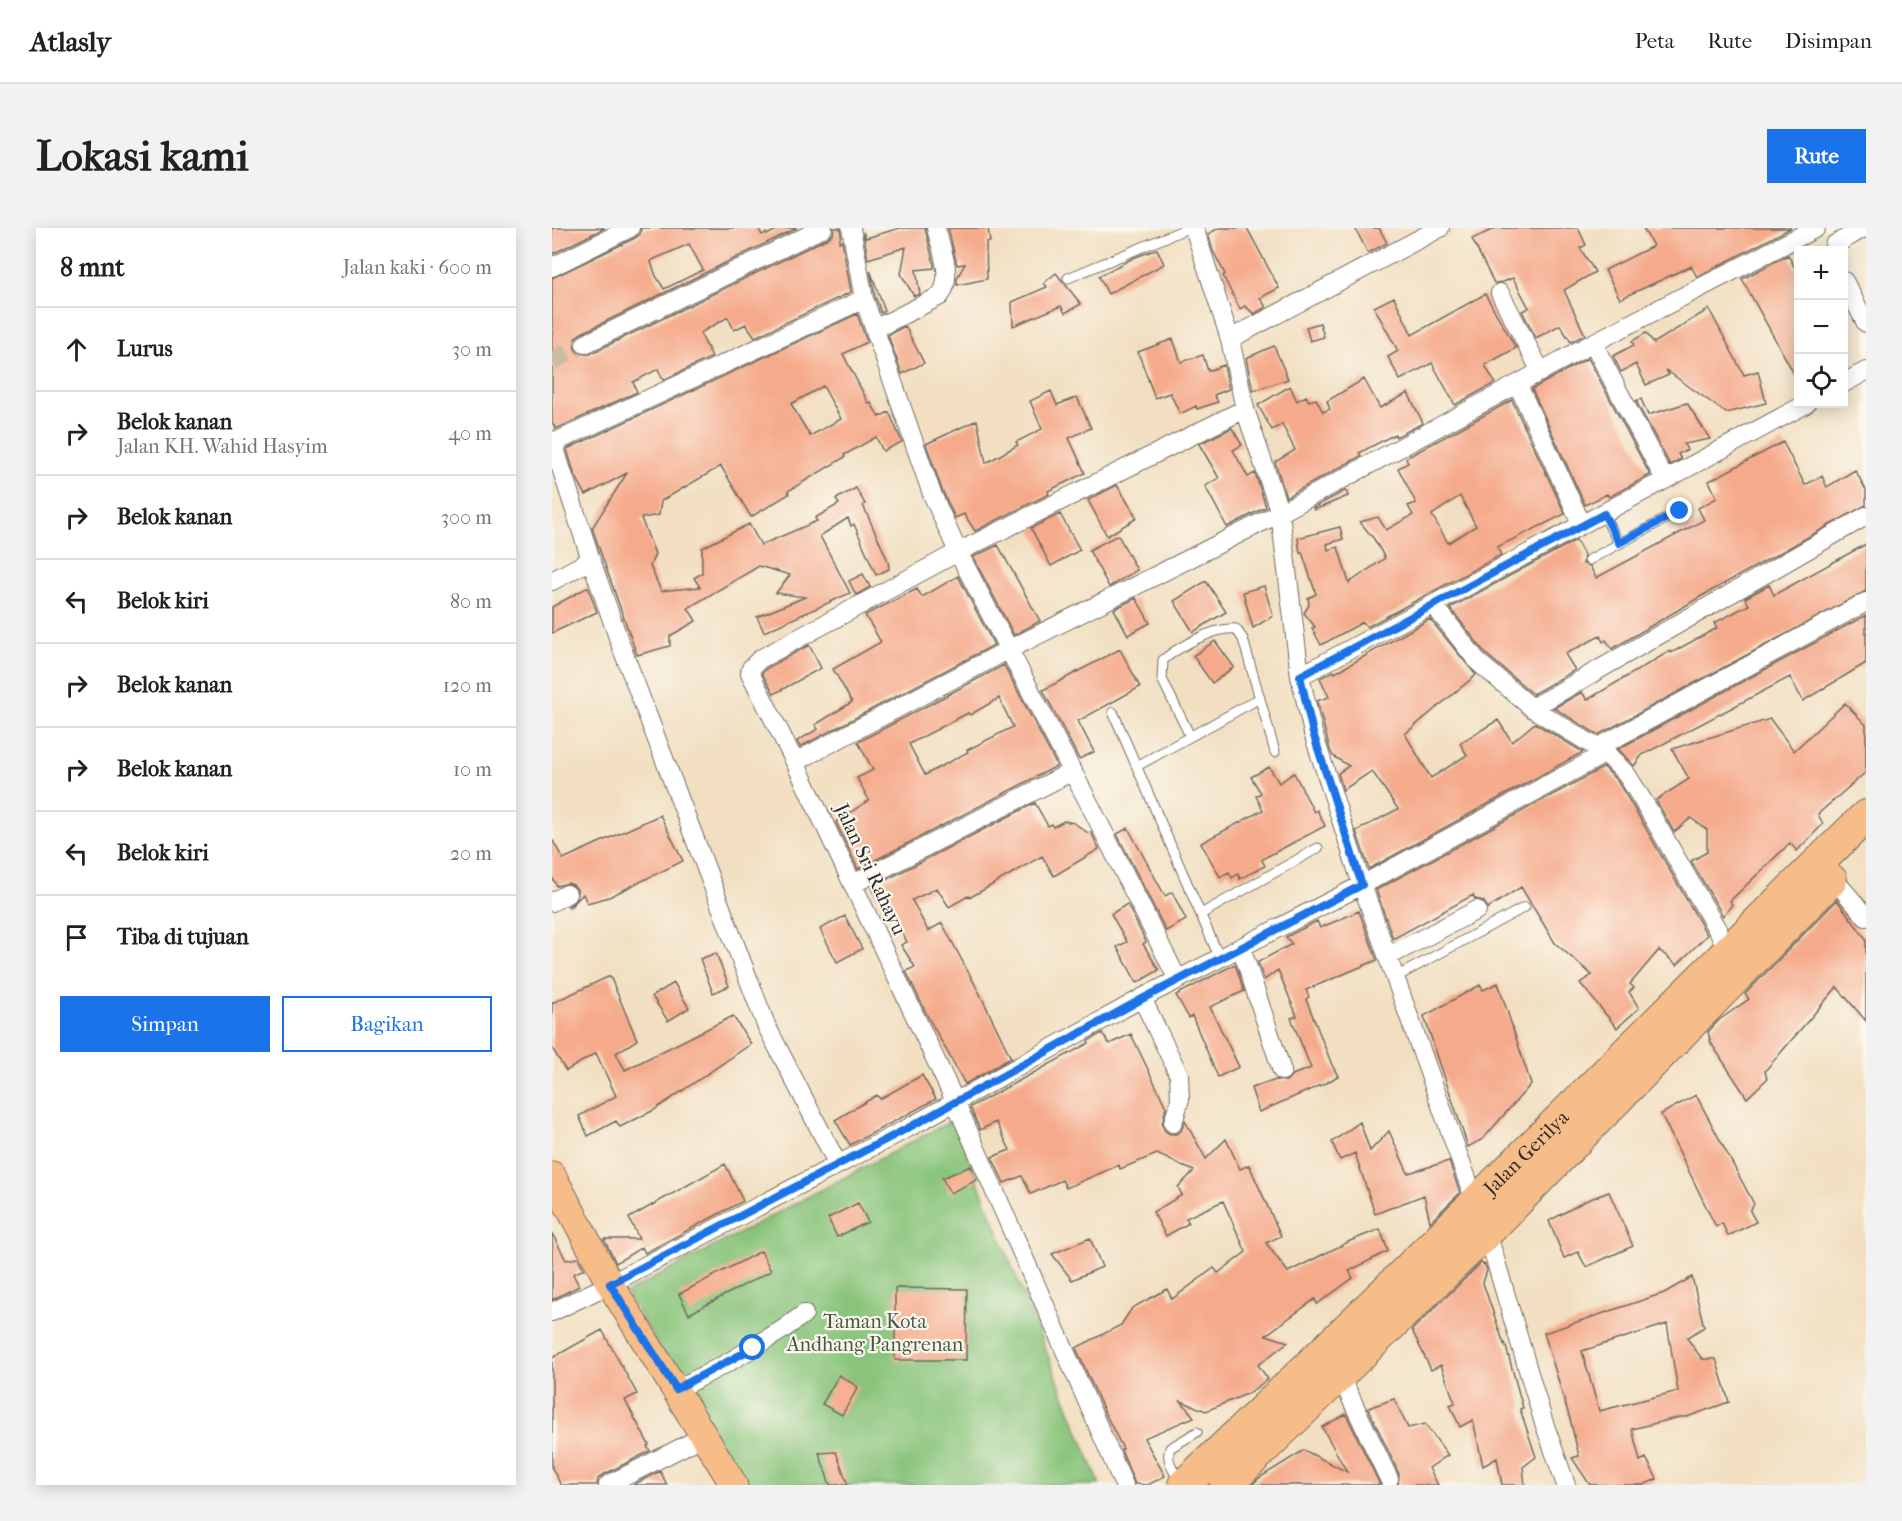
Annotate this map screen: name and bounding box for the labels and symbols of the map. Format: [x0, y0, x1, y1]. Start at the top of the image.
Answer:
route end [1666, 497, 1692, 523]
street label: Jalan Sri Rahayu [829, 798, 911, 939]
street label: Jalan Gerilya [1478, 1105, 1574, 1201]
park label: Taman Kota Andhang Pangrenan [786, 1310, 964, 1356]
route start [739, 1334, 765, 1360]

